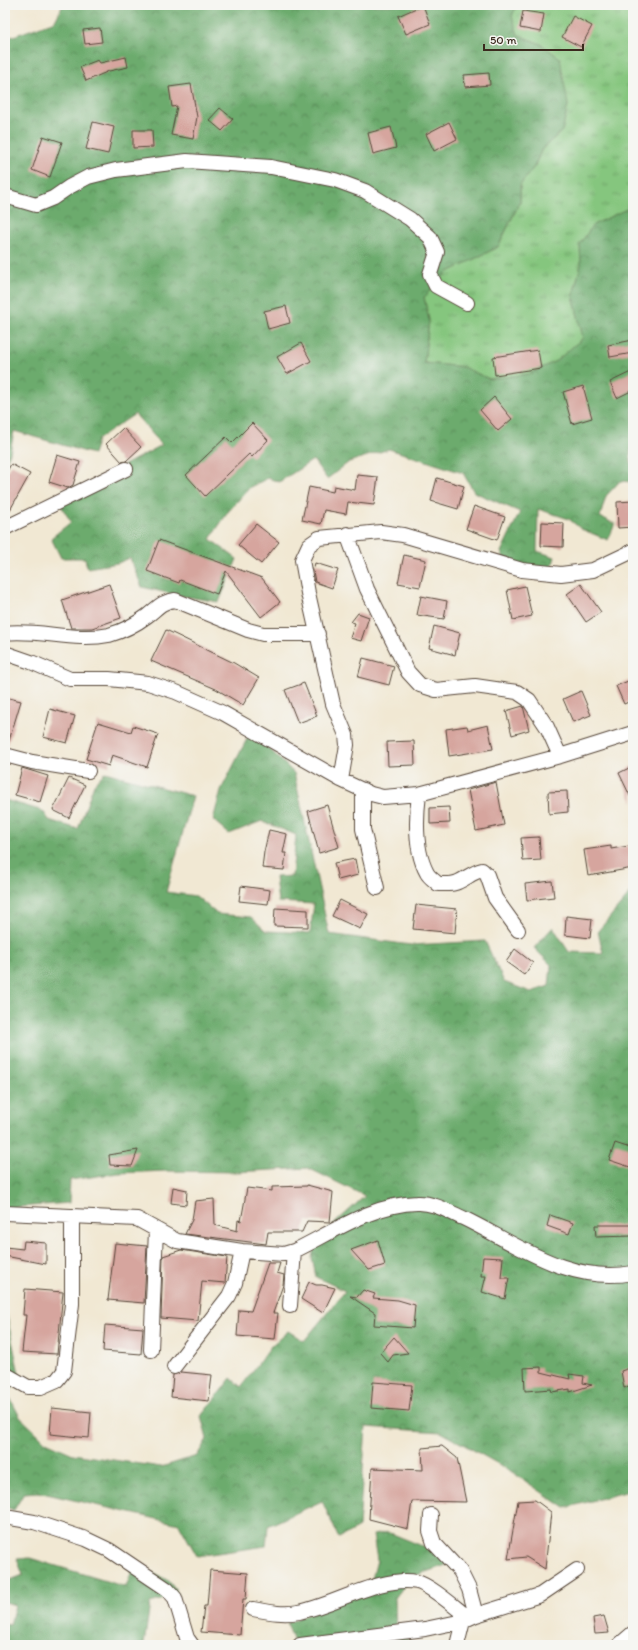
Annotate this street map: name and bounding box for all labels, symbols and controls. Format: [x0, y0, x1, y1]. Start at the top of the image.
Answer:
scale bar [484, 26, 583, 52]
text: 50 m [490, 33, 516, 47]

